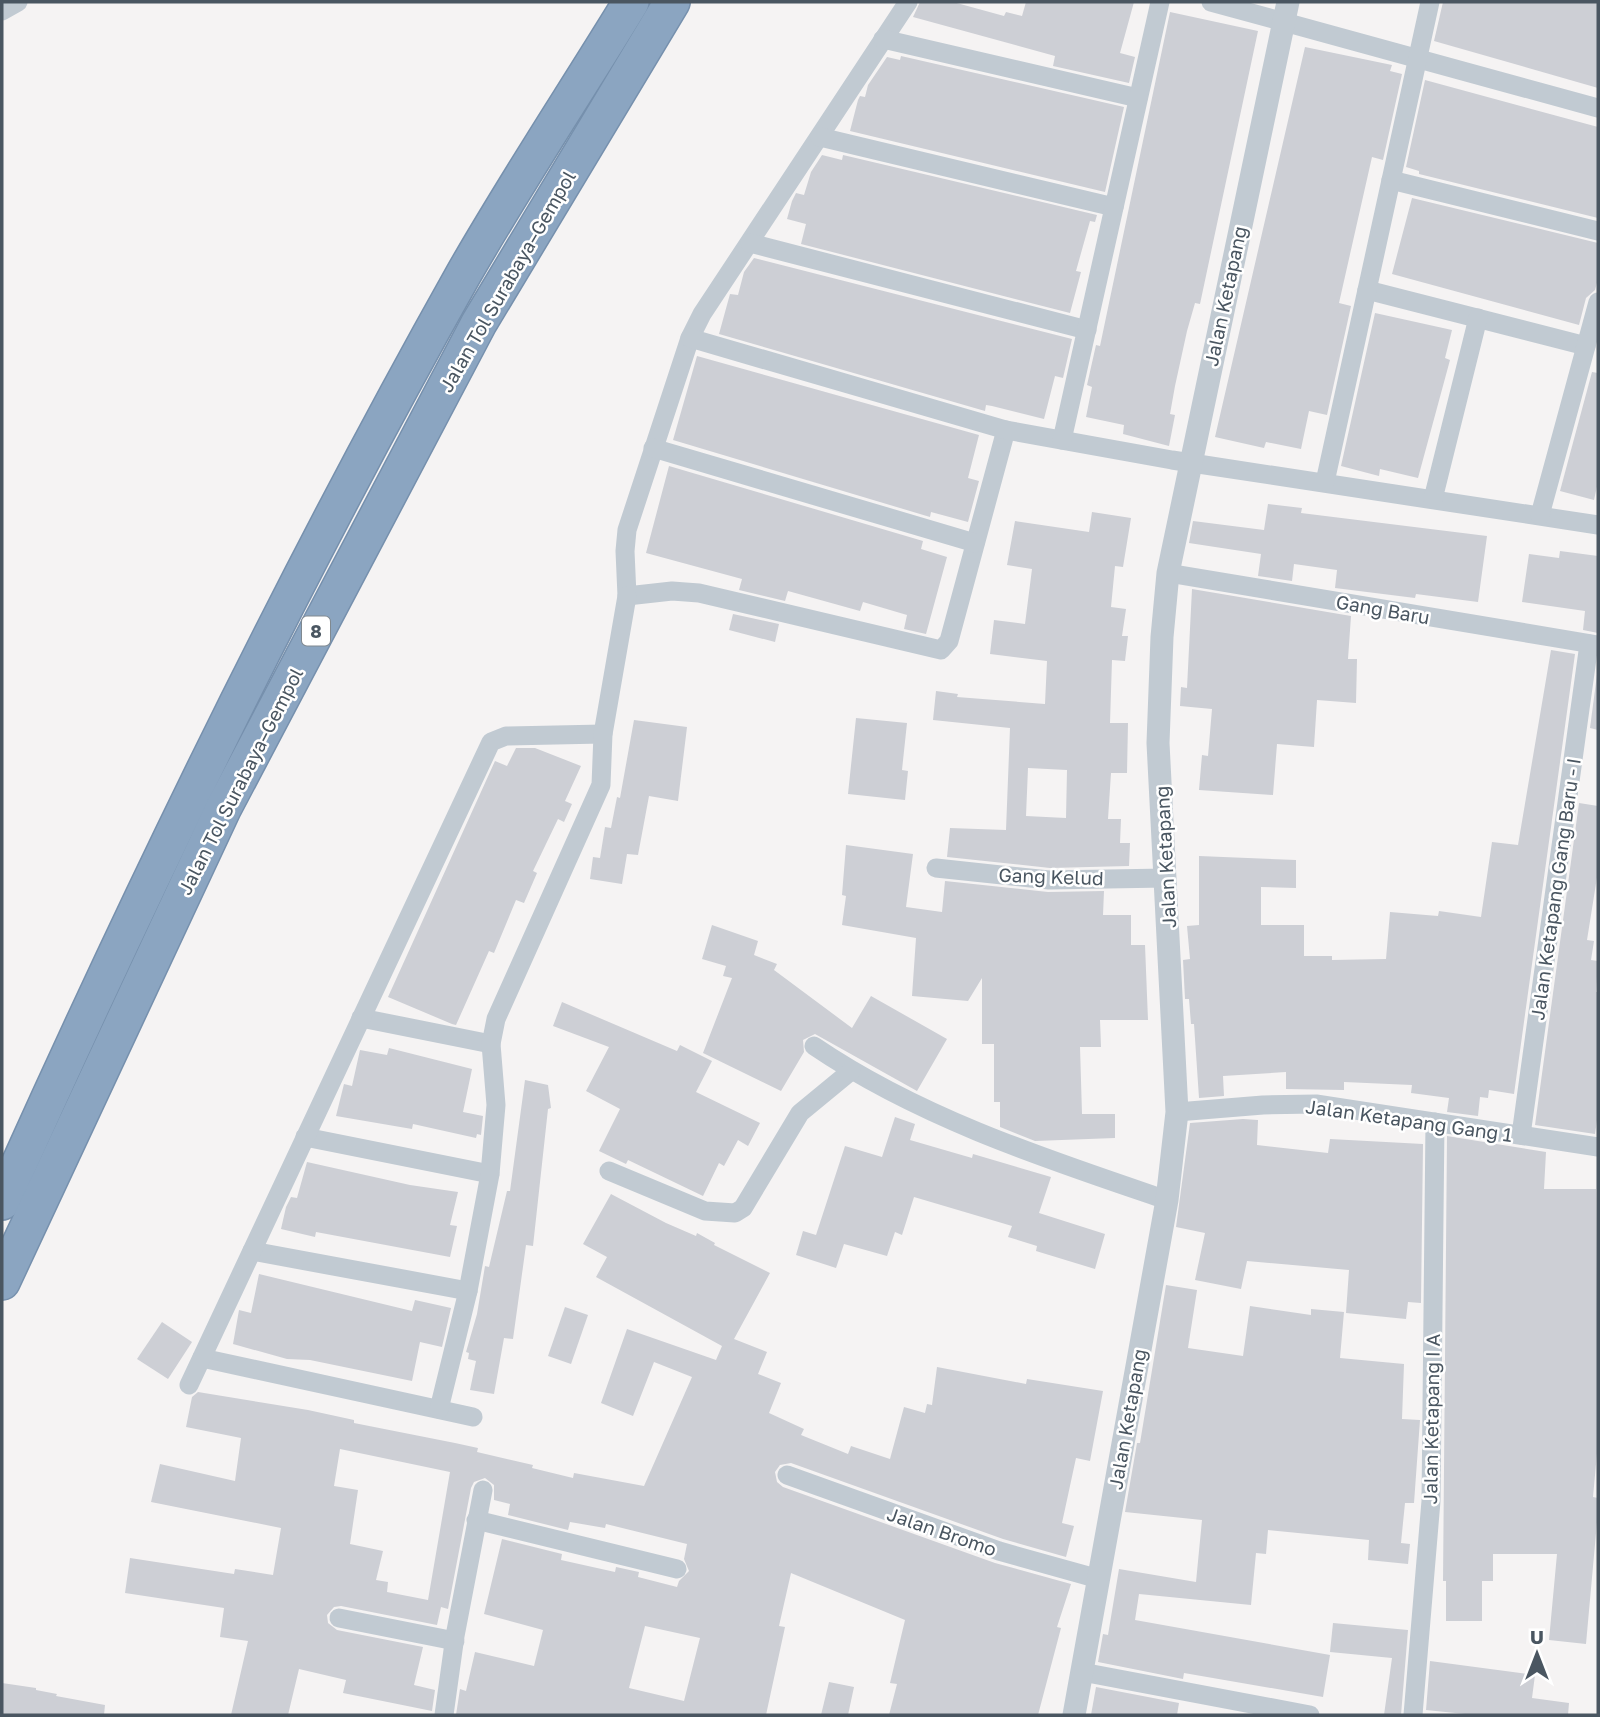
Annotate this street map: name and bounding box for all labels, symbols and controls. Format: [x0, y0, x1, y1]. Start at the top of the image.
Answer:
street label: Jalan Tol Surabaya–Gempol [434, 166, 580, 396]
street label: Jalan Ketapang [1199, 224, 1251, 368]
street label: Gang Baru [1334, 589, 1432, 629]
road number: 8 [302, 616, 330, 646]
street label: Jalan Tol Surabaya–Gempol [173, 664, 307, 898]
street label: Jalan Ketapang Gang Baru - I [1525, 756, 1585, 1022]
street label: Jalan Ketapang [1150, 785, 1180, 929]
street label: Gang Kelud [998, 863, 1104, 889]
street label: Jalan Ketapang Gang 1 [1304, 1094, 1514, 1146]
street label: Jalan Ketapang I A [1418, 1333, 1444, 1504]
street label: Jalan Ketapang [1103, 1347, 1151, 1491]
street label: Jalan Bromo [884, 1502, 1000, 1560]
north arrow [1502, 1619, 1572, 1689]
text: U [1530, 1625, 1544, 1648]

